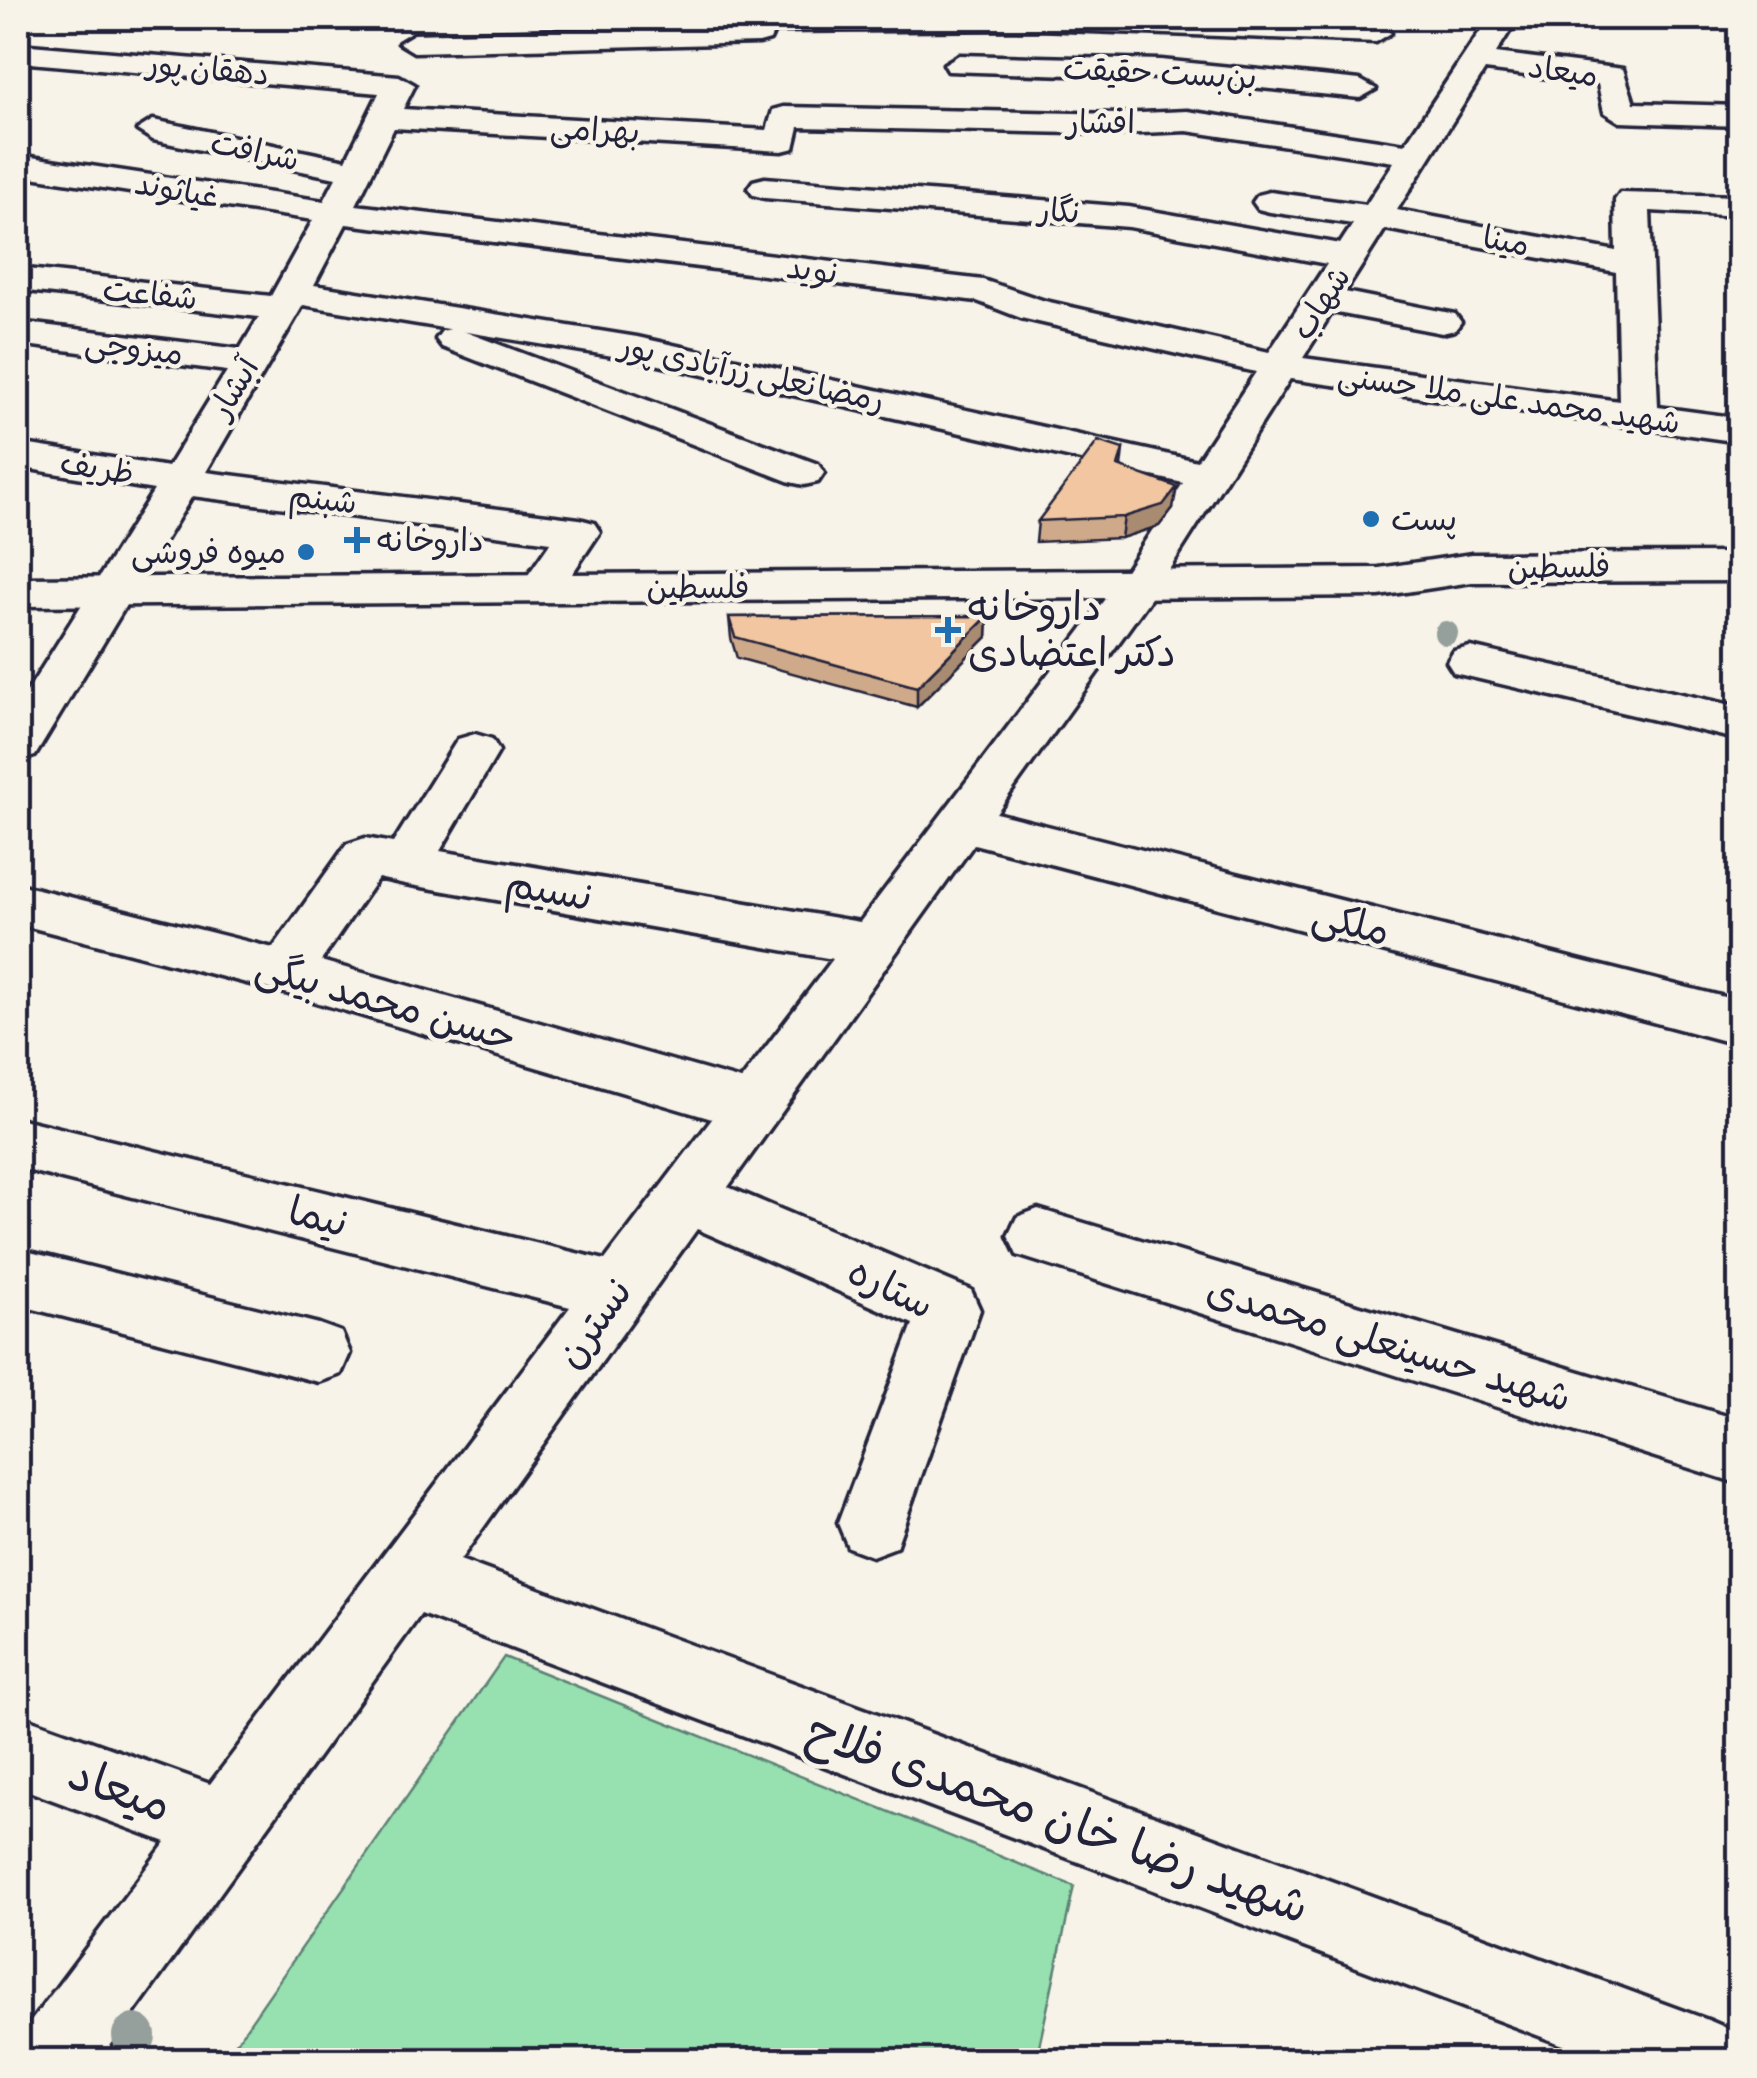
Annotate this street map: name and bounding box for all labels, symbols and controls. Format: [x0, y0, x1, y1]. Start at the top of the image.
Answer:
street label: دهقان پور [142, 43, 271, 95]
street label: میعاد [1525, 46, 1601, 96]
street label: بن‌بست حقیقت [1062, 47, 1258, 99]
street label: افشار [1064, 102, 1135, 143]
street label: بهرامی [549, 107, 641, 153]
street label: شرافت [207, 122, 303, 180]
street label: غیاثوند [132, 162, 222, 218]
street label: نگار [1035, 189, 1081, 233]
street label: مینا [1479, 216, 1533, 266]
street label: نوید [784, 247, 840, 293]
street label: شهاب [1282, 258, 1360, 348]
street label: شفاعت [101, 269, 199, 319]
street label: میزوجی [83, 322, 185, 374]
street label: رمضانعلی زرآبادی پور [613, 324, 888, 421]
street label: آبشار [198, 349, 269, 429]
street label: شهید محمد علی ملا حسنی [1335, 355, 1683, 443]
street label: ظریف [57, 442, 137, 494]
street label: شبنم [286, 474, 359, 526]
place label: پست [1391, 499, 1457, 540]
marker: پست [1360, 508, 1382, 530]
place label: داروخانه [377, 520, 484, 561]
marker: داروخانه [346, 529, 368, 551]
place label: میوه فروشی [131, 532, 286, 573]
marker: میوه فروشی [295, 541, 317, 563]
street label: فلسطین [1507, 546, 1611, 588]
street label: فلسطین [647, 567, 749, 608]
place label: داروخانه دکتر اعتضادی [968, 582, 1176, 678]
marker: داروخانه دکتر اعتضادی [937, 619, 959, 641]
street label: نسیم [501, 858, 596, 927]
street label: ملکی [1307, 889, 1395, 957]
street label: حسن محمد بیگی [250, 941, 522, 1063]
street label: نیما [283, 1186, 353, 1248]
street label: ستاره [840, 1246, 942, 1330]
street label: شهید حسینعلی محمدی [1201, 1265, 1577, 1423]
street label: نسترن [545, 1268, 643, 1378]
street label: شهید رضا خان محمدی فلاح [798, 1699, 1317, 1939]
street label: میعاد [60, 1743, 180, 1835]

